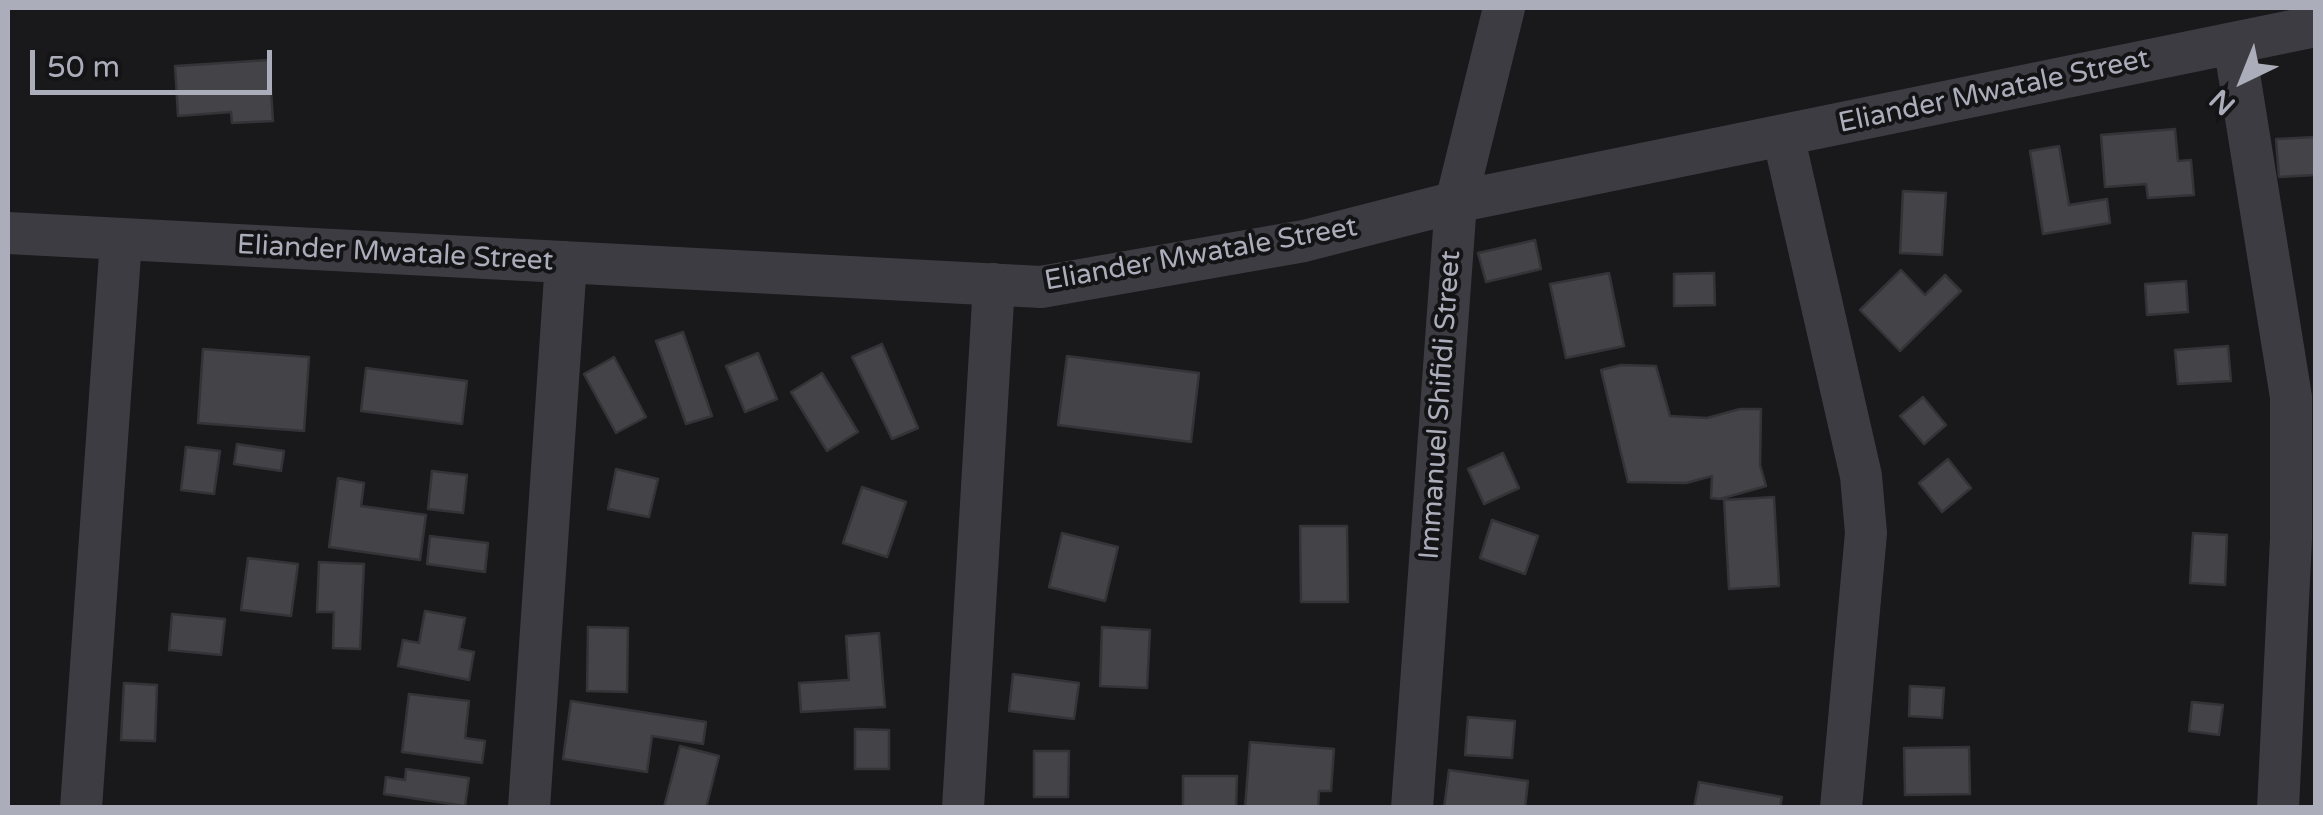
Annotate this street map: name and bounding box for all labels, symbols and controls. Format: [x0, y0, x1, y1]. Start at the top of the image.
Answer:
scale bar [35, 30, 278, 92]
north arrow [2193, 30, 2293, 130]
street label: Eliander Mwatale Street [1836, 43, 2152, 141]
text: 50 m [47, 49, 120, 86]
text: N [2203, 82, 2242, 122]
street label: Eliander Mwatale Street [1042, 211, 1360, 299]
street label: Eliander Mwatale Street [236, 229, 554, 279]
street label: Immanuel Shifidi Street [1413, 249, 1469, 561]

